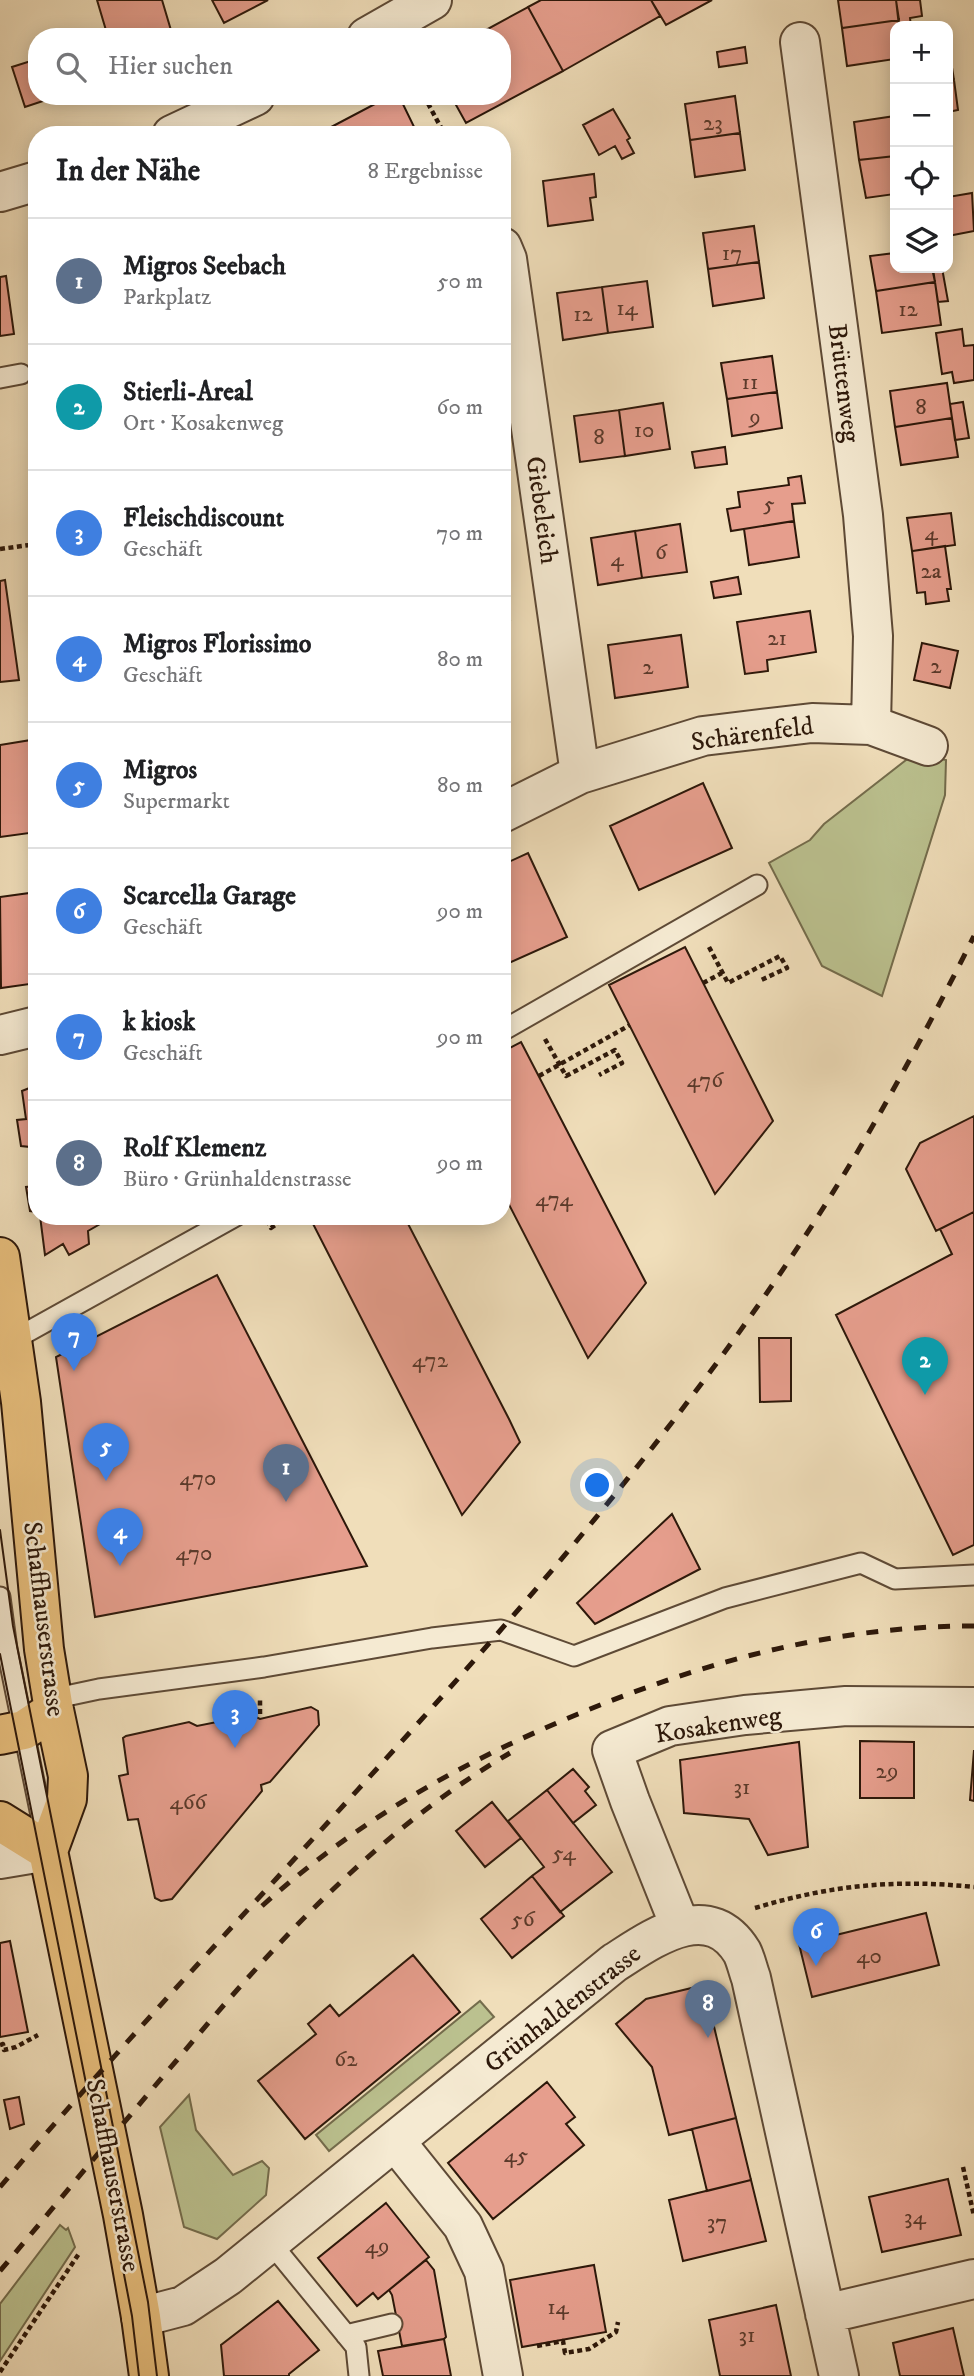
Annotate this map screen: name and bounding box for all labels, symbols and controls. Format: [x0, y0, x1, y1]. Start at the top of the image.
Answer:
map controls [890, 21, 953, 273]
button: + [890, 21, 953, 84]
search box [28, 28, 511, 105]
icon: search [52, 48, 90, 86]
text: Hier suchen [108, 50, 233, 83]
button: − [890, 84, 953, 147]
house number: 23 [703, 109, 723, 138]
button: locate [890, 147, 953, 210]
text: In der Nähe [56, 153, 200, 190]
text: 8 Ergebnisse [367, 157, 483, 186]
button: layers [890, 210, 953, 273]
house number: 17 [722, 239, 742, 268]
text: Migros Seebach [123, 250, 286, 283]
text: 1 [75, 267, 83, 296]
text: 50 m [437, 267, 483, 296]
text: Parkplatz [123, 283, 211, 312]
house number: 14 [616, 294, 639, 323]
house number: 12 [898, 295, 919, 324]
house number: 12 [573, 300, 594, 329]
street label: Brüttenweg [820, 322, 867, 445]
house number: 11 [742, 368, 758, 397]
text: Stierli-Areal [123, 376, 253, 409]
text: 2 [73, 393, 85, 422]
text: 60 m [436, 393, 483, 422]
house number: 8 [915, 393, 927, 422]
house number: 9 [748, 403, 761, 432]
text: Ort · Kosakenweg [123, 409, 283, 438]
house number: 10 [634, 416, 654, 445]
house number: 8 [593, 423, 605, 452]
street label: Giebeleich [518, 454, 565, 567]
house number: 5 [763, 490, 775, 519]
text: Fleischdiscount [123, 502, 284, 535]
text: 3 [75, 519, 83, 548]
text: 70 m [436, 519, 483, 548]
house number: 4 [924, 519, 938, 548]
text: Geschäft [123, 535, 203, 564]
house number: 6 [655, 538, 668, 567]
house number: 4 [610, 545, 624, 574]
house number: 2a [920, 557, 942, 586]
house number: 21 [767, 624, 787, 653]
text: Migros Florissimo [123, 628, 311, 661]
text: 4 [72, 645, 86, 674]
text: 80 m [437, 645, 483, 674]
house number: 2 [930, 652, 942, 681]
house number: 2 [642, 653, 654, 682]
text: Geschäft [123, 661, 203, 690]
street label: Schärenfeld [689, 710, 816, 759]
text: Migros [123, 754, 197, 787]
text: 5 [73, 771, 85, 800]
text: 80 m [437, 771, 483, 800]
text: Supermarkt [123, 787, 230, 816]
text: Scarcella Garage [123, 880, 296, 913]
text: 6 [73, 897, 85, 926]
text: 90 m [437, 897, 483, 926]
text: Geschäft [123, 913, 203, 942]
text: k kiosk [123, 1006, 195, 1039]
text: 7 [73, 1023, 85, 1052]
text: 90 m [437, 1023, 483, 1052]
text: Geschäft [123, 1039, 203, 1068]
house number: 476 [687, 1066, 724, 1095]
text: Rolf Klemenz [123, 1132, 266, 1165]
text: 8 [73, 1149, 85, 1178]
text: 90 m [437, 1149, 483, 1178]
text: Büro · Grünhaldenstrasse [123, 1165, 352, 1194]
house number: 474 [535, 1185, 573, 1214]
pin: 7 [51, 1313, 97, 1371]
pin: 2 [902, 1337, 948, 1395]
house number: 472 [412, 1346, 449, 1375]
pin: 5 [83, 1423, 129, 1481]
pin: 1 [263, 1444, 309, 1502]
house number: 470 [180, 1464, 216, 1493]
your location [580, 1468, 614, 1502]
pin: 4 [97, 1508, 143, 1566]
street label: Schaffhauserstrasse [15, 1520, 72, 1719]
house number: 470 [176, 1539, 212, 1568]
pin: 3 [212, 1690, 258, 1748]
street label: Kosakenweg [653, 1699, 784, 1752]
house number: 29 [876, 1757, 898, 1786]
house number: 31 [733, 1773, 751, 1802]
house number: 466 [169, 1788, 208, 1817]
house number: 54 [552, 1839, 576, 1868]
house number: 56 [511, 1905, 536, 1934]
pin: 6 [793, 1908, 839, 1966]
street label: Grünhaldenstrasse [478, 1938, 648, 2081]
house number: 40 [856, 1942, 882, 1971]
pin: 8 [685, 1980, 731, 2038]
house number: 62 [334, 2045, 358, 2074]
street label: Schaffhauserstrasse [78, 2076, 147, 2275]
house number: 45 [504, 2141, 528, 2170]
house number: 34 [904, 2203, 927, 2232]
house number: 37 [707, 2208, 727, 2237]
house number: 49 [365, 2232, 389, 2261]
house number: 14 [547, 2293, 570, 2322]
house number: 31 [738, 2321, 756, 2350]

